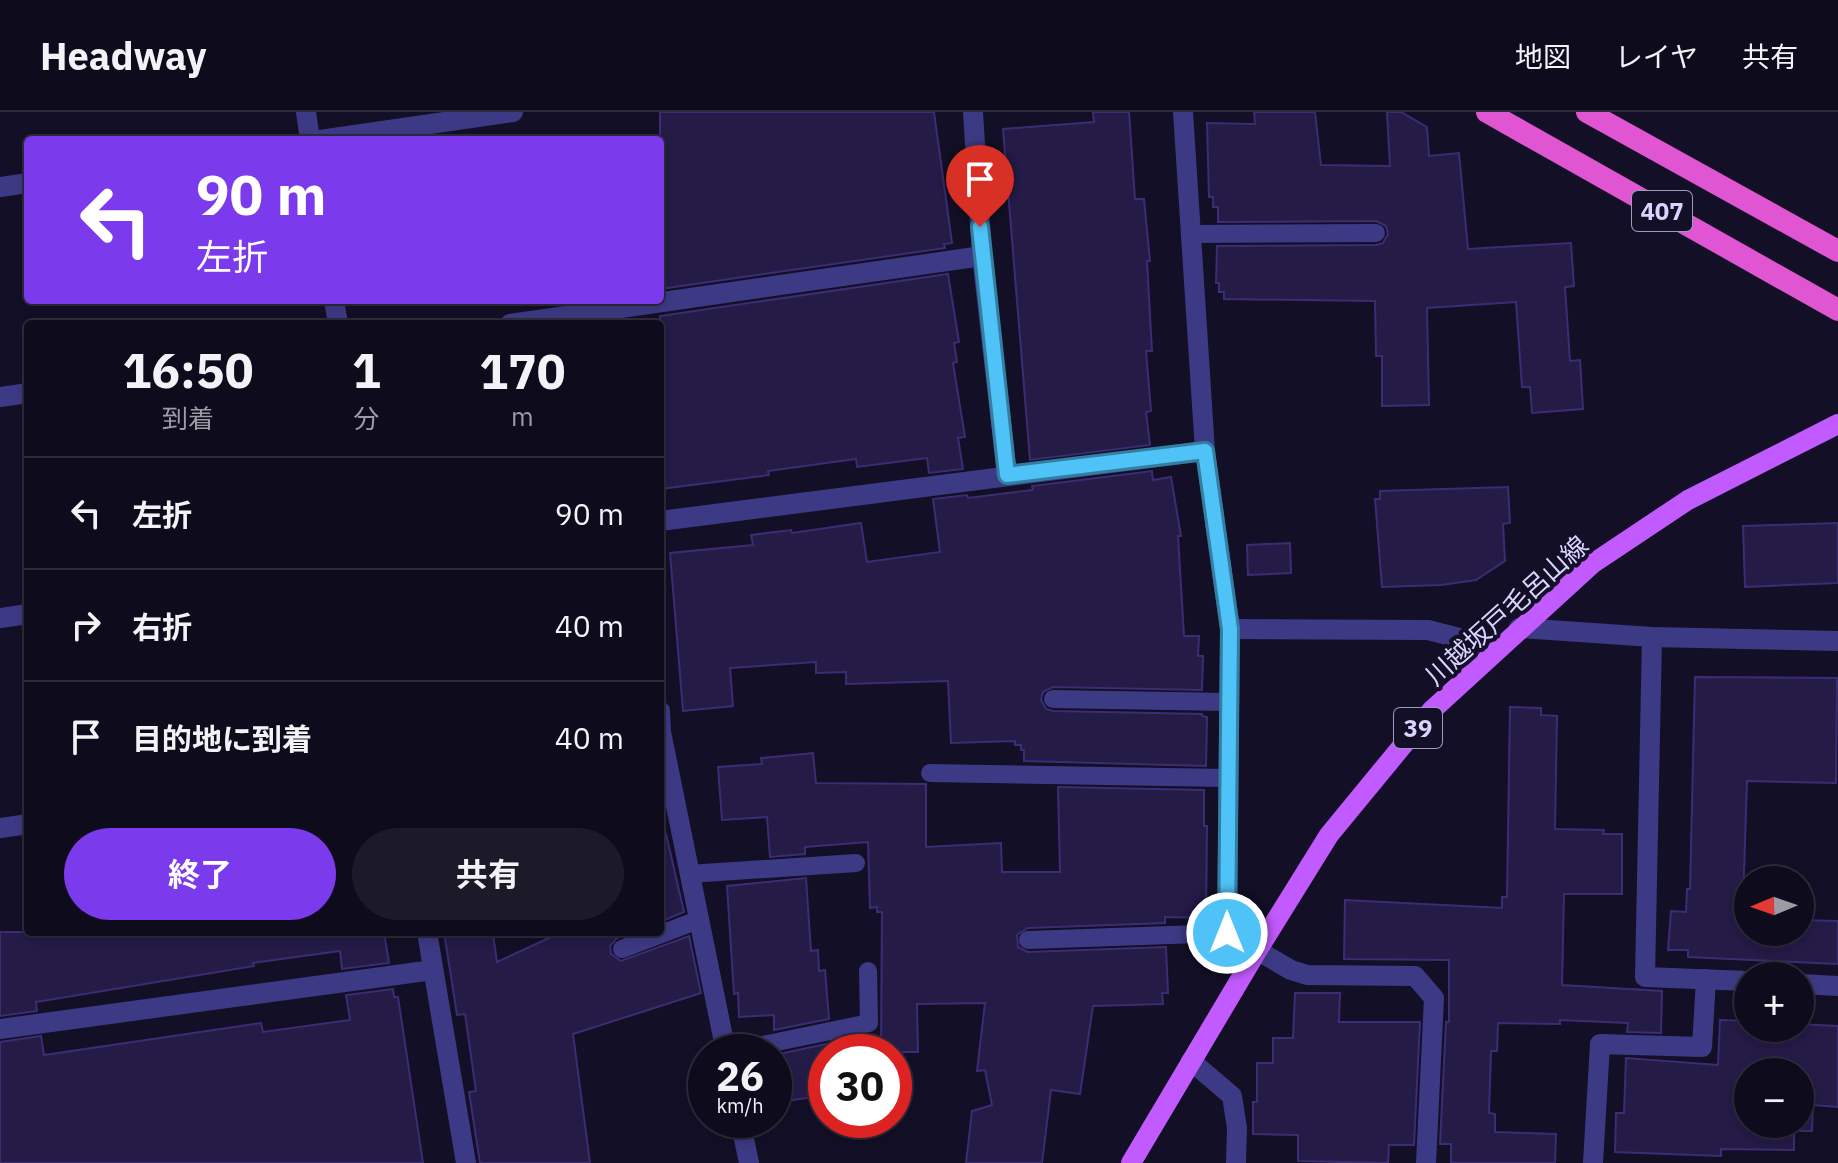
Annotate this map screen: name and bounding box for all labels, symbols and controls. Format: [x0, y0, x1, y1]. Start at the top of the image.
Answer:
text: Headway [40, 31, 207, 80]
text: 地図 [1515, 38, 1571, 75]
text: レイヤ [1615, 38, 1698, 75]
text: 共有 [1742, 38, 1798, 75]
pin [946, 145, 1014, 227]
icon: arrive [958, 157, 1002, 201]
text: 90 m [196, 158, 326, 230]
icon: left [64, 168, 168, 272]
road number: 407 [1632, 191, 1692, 231]
text: 左折 [196, 233, 268, 280]
text: 16:50 [122, 339, 253, 401]
text: 1 [352, 339, 381, 401]
text: 170 [479, 340, 566, 402]
text: m [511, 399, 534, 433]
text: 到着 [162, 401, 214, 435]
text: 分 [353, 401, 379, 435]
icon: left [64, 491, 108, 535]
text: 90 m [555, 494, 624, 533]
text: 左折 [132, 495, 192, 534]
street label: 川越坂戸毛呂山線 [1417, 528, 1595, 692]
icon: right [64, 603, 108, 647]
text: 40 m [555, 606, 624, 645]
text: 右折 [132, 607, 192, 646]
road number: 39 [1394, 708, 1442, 748]
icon: arrive [64, 715, 108, 759]
text: 40 m [555, 718, 624, 757]
text: 目的地に到着 [132, 719, 312, 758]
button: 終了 [64, 828, 336, 920]
button: 共有 [352, 828, 624, 920]
north arrow [1734, 866, 1814, 946]
map controls [1734, 866, 1814, 1138]
position arrow [1185, 891, 1269, 975]
button: + [1734, 962, 1814, 1042]
speed limit sign: 30 [808, 1034, 912, 1138]
text: 26 [716, 1050, 764, 1102]
button: − [1734, 1058, 1814, 1138]
text: km/h [716, 1092, 764, 1119]

